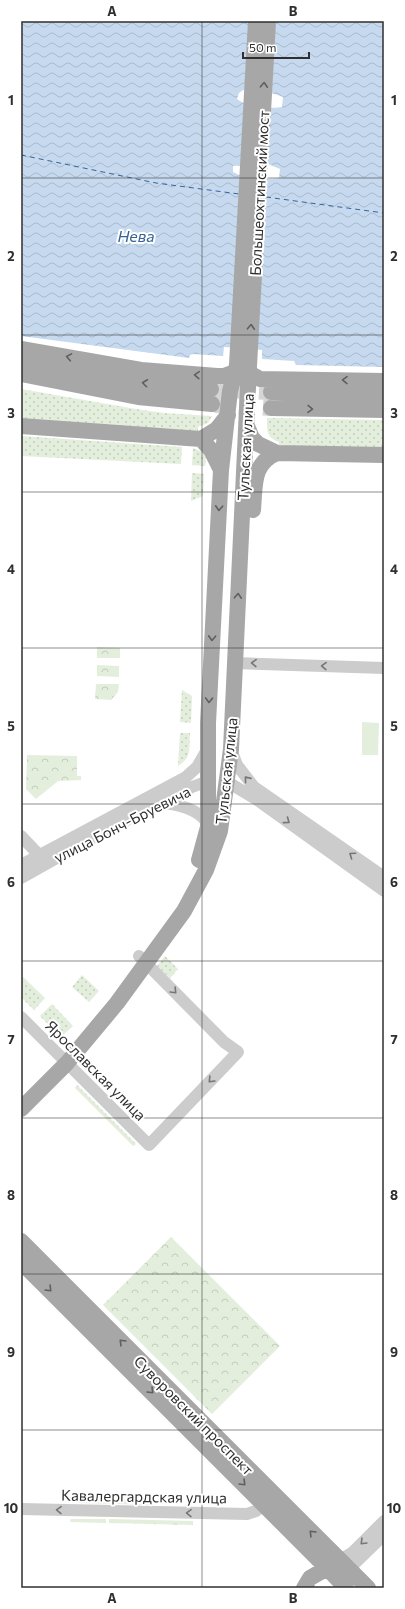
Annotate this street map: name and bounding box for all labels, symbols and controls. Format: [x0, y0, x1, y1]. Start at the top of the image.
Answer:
text: A [107, 3, 117, 19]
text: B [289, 3, 298, 19]
scale bar [243, 34, 309, 60]
text: 50 m [249, 40, 277, 54]
one-way arrow [260, 82, 269, 88]
text: 1 [8, 92, 14, 108]
text: 1 [391, 92, 397, 108]
street label: Большеохтинский мост [246, 110, 272, 276]
water label: Нева [117, 226, 155, 245]
text: 2 [7, 248, 15, 264]
text: 2 [390, 248, 398, 264]
one-way arrow [247, 324, 256, 330]
one-way arrow [66, 354, 72, 362]
one-way arrow [194, 371, 200, 380]
one-way arrow [342, 376, 348, 384]
one-way arrow [141, 379, 148, 388]
street label: Тульская улица [233, 393, 257, 501]
one-way arrow [307, 404, 313, 413]
text: 3 [7, 405, 15, 421]
text: 3 [390, 405, 398, 421]
one-way arrow [215, 505, 224, 512]
text: 4 [7, 561, 15, 577]
text: 4 [390, 561, 398, 577]
one-way arrow [234, 593, 242, 599]
one-way arrow [208, 635, 217, 641]
one-way arrow [251, 659, 257, 668]
one-way arrow [321, 662, 327, 670]
one-way arrow [205, 697, 213, 703]
street label: Тульская улица [211, 717, 241, 825]
text: 5 [7, 718, 15, 734]
text: 5 [390, 718, 398, 734]
one-way arrow [245, 776, 252, 783]
street label: улица Бонч-Бруевича [51, 782, 193, 866]
one-way arrow [283, 816, 290, 824]
one-way arrow [349, 852, 356, 860]
text: 6 [7, 874, 15, 890]
text: 6 [390, 874, 398, 890]
one-way arrow [169, 986, 177, 994]
street label: Ярославская улица [42, 1016, 150, 1124]
text: 7 [7, 1031, 15, 1047]
text: 7 [390, 1031, 398, 1047]
one-way arrow [208, 1075, 216, 1083]
text: 8 [7, 1187, 15, 1203]
text: 8 [390, 1187, 398, 1203]
one-way arrow [44, 1284, 52, 1292]
one-way arrow [119, 1339, 126, 1347]
text: 9 [7, 1344, 15, 1360]
text: 9 [390, 1344, 398, 1360]
street label: Суворовский проспект [131, 1352, 257, 1478]
one-way arrow [146, 1386, 153, 1394]
one-way arrow [238, 1478, 245, 1486]
street label: Кавалергардская улица [61, 1486, 227, 1506]
text: 10 [4, 1500, 19, 1516]
text: 10 [387, 1500, 402, 1516]
one-way arrow [56, 1506, 62, 1514]
one-way arrow [186, 1509, 192, 1517]
one-way arrow [309, 1530, 317, 1538]
one-way arrow [360, 1537, 368, 1545]
text: A [107, 1590, 117, 1606]
text: B [289, 1590, 298, 1606]

